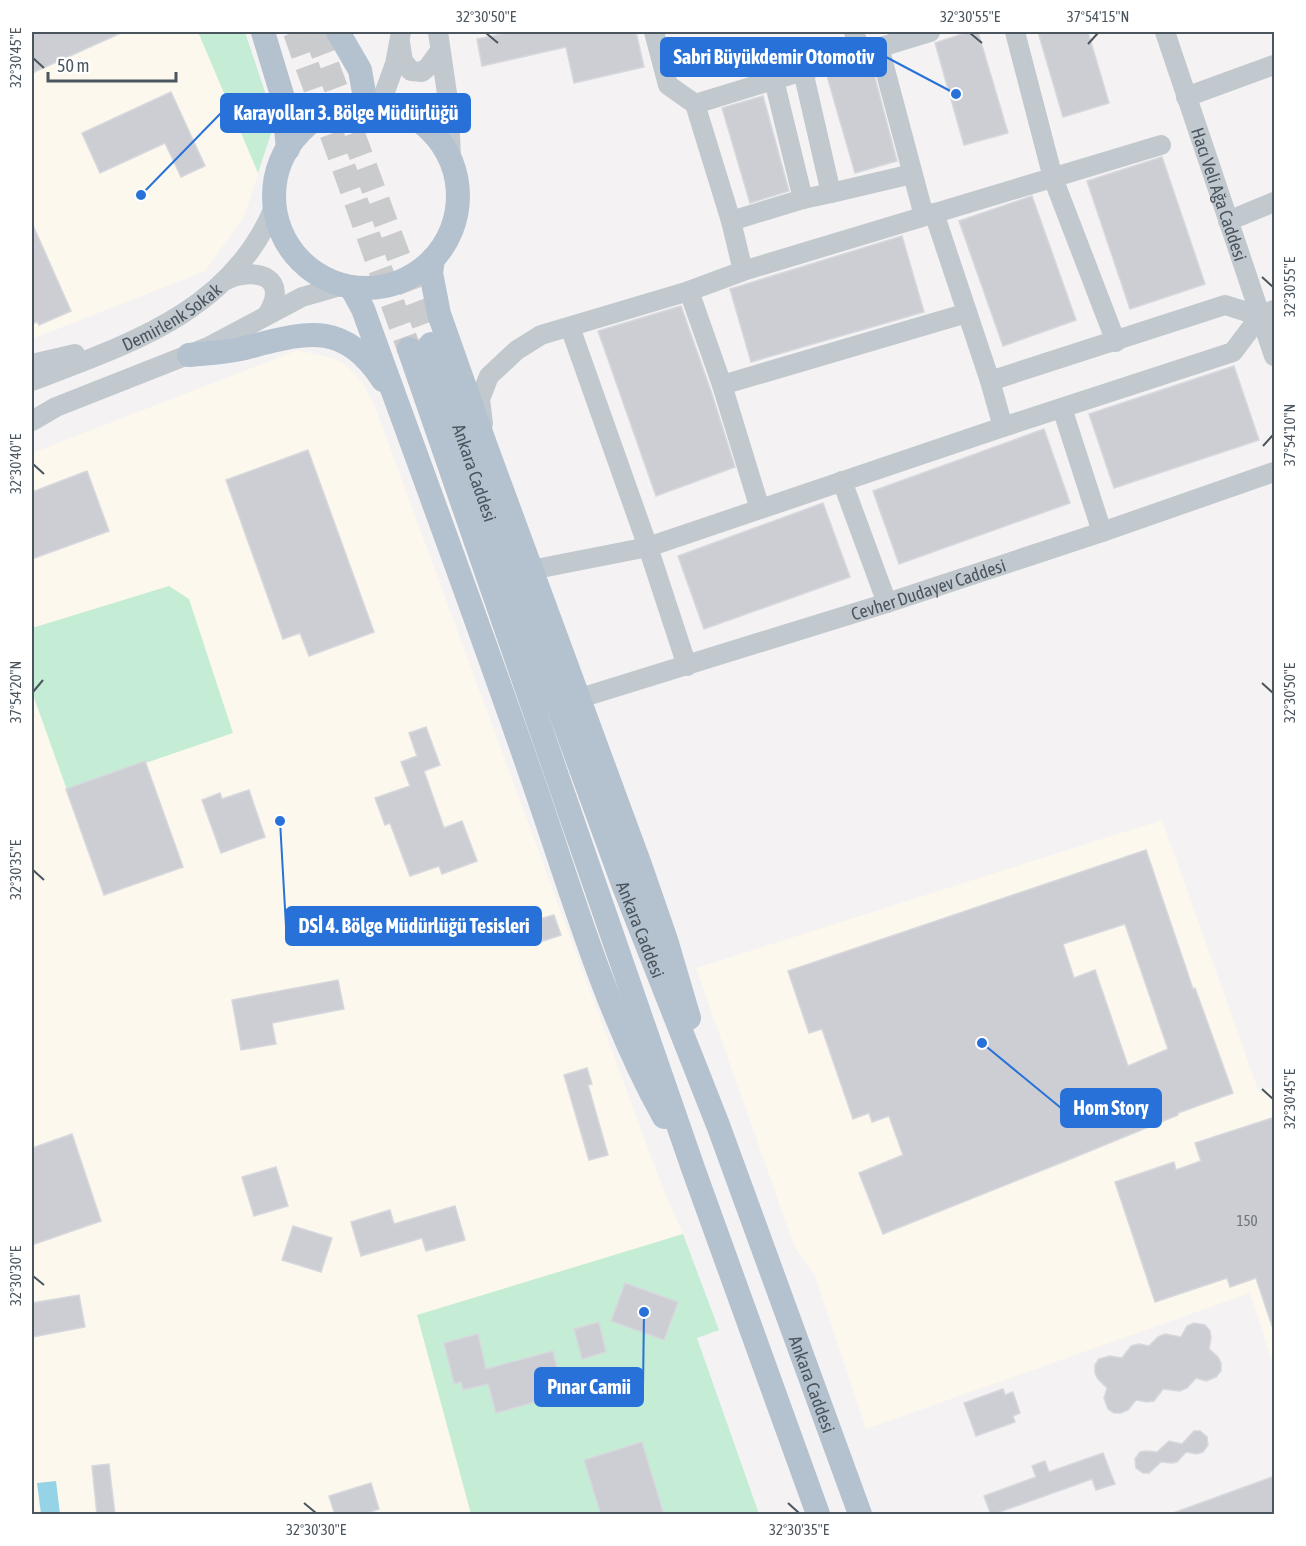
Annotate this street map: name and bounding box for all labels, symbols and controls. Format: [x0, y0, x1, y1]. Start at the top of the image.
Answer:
text: 32°30'50"E [456, 8, 517, 25]
text: 32°30'55"E [940, 8, 1001, 25]
text: 37°54'15"N [1067, 8, 1129, 25]
text: 32°30'45"E [7, 27, 24, 88]
callout: Sabri Büyükdemir Otomotiv [661, 38, 886, 76]
scale bar [48, 45, 176, 83]
text: Sabri Büyükdemir Otomotiv [673, 45, 875, 68]
text: 50 m [57, 55, 89, 76]
callout: Karayolları 3. Bölge Müdürlüğü [221, 94, 470, 132]
text: Karayolları 3. Bölge Müdürlüğü [234, 101, 459, 124]
street label: Hacı Veli Ağa Caddesi [1187, 125, 1252, 263]
text: 32°30'55"E [1281, 256, 1298, 317]
street label: Demirlenk Sokak [118, 278, 225, 355]
text: 37°54'10"N [1281, 404, 1298, 466]
street label: Ankara Caddesi [449, 421, 501, 524]
text: 32°30'40"E [7, 433, 24, 494]
street label: Cevher Dudayev Caddesi [848, 554, 1008, 624]
text: 37°54'20"N [7, 661, 24, 723]
text: 32°30'50"E [1281, 662, 1298, 723]
text: 32°30'35"E [7, 839, 24, 900]
street label: Ankara Caddesi [612, 878, 669, 981]
callout: DSİ 4. Bölge Müdürlüğü Tesisleri [286, 907, 541, 945]
text: DSİ 4. Bölge Müdürlüğü Tesisleri [298, 914, 530, 937]
text: 32°30'45"E [1281, 1068, 1298, 1129]
callout: Hom Story [1061, 1089, 1161, 1127]
text: Hom Story [1073, 1096, 1150, 1119]
house number: 150 [1236, 1212, 1258, 1229]
text: 32°30'30"E [7, 1245, 24, 1306]
street label: Ankara Caddesi [785, 1333, 840, 1436]
callout: Pınar Camii [535, 1368, 643, 1406]
text: Pınar Camii [547, 1375, 631, 1398]
text: 32°30'30"E [286, 1521, 347, 1538]
text: 32°30'35"E [769, 1521, 830, 1538]

